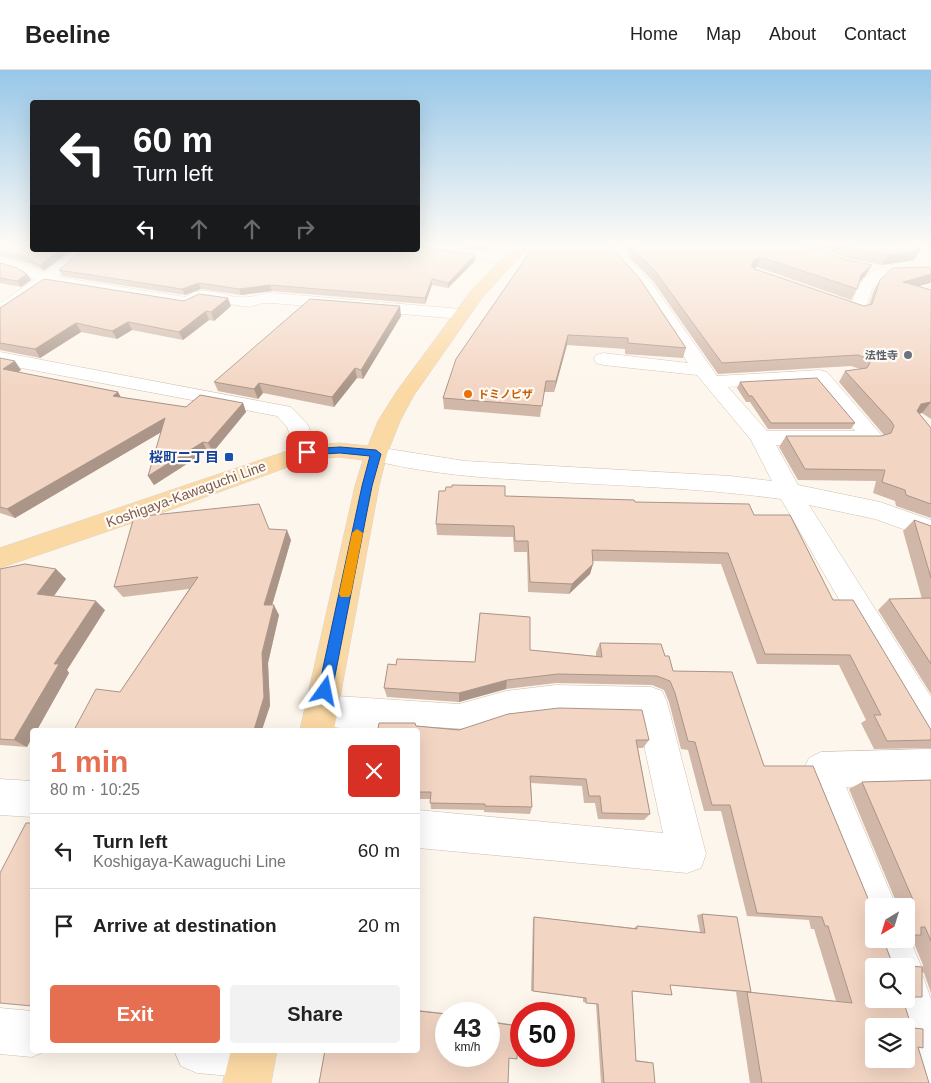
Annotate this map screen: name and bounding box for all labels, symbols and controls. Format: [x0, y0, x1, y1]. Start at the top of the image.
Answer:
text: Beeline [25, 21, 110, 48]
text: Home [630, 24, 678, 44]
text: Map [706, 24, 741, 44]
text: About [769, 24, 816, 44]
text: Contact [844, 24, 906, 44]
icon: left [50, 120, 115, 185]
text: 60 m [133, 120, 213, 159]
text: Turn left [133, 161, 213, 186]
icon: left [132, 215, 160, 243]
icon: ahead [185, 215, 213, 243]
icon: ahead [238, 215, 266, 243]
icon: right [291, 215, 319, 243]
place label: 法性寺 [865, 349, 898, 361]
marker: 法性寺 [902, 349, 914, 361]
marker: ドミノピザ [462, 388, 474, 400]
place label: ドミノピザ [478, 388, 533, 400]
pin [286, 431, 328, 473]
icon: arrive [293, 438, 321, 466]
place label: 桜町二丁目 [149, 449, 219, 465]
marker: 桜町二丁目 [223, 451, 235, 463]
street label: Koshigaya-Kawaguchi Line [104, 458, 268, 530]
position arrow [298, 664, 350, 716]
text: 1 min [50, 745, 128, 778]
button: close [348, 745, 400, 797]
text: 80 m · 10:25 [50, 781, 140, 798]
text: Turn left [93, 831, 168, 852]
icon: left [50, 837, 78, 865]
text: 60 m [358, 840, 400, 861]
text: Koshigaya-Kawaguchi Line [93, 853, 286, 870]
north arrow [865, 898, 915, 948]
map controls [865, 898, 915, 1068]
icon: arrive [50, 912, 78, 940]
text: Arrive at destination [93, 915, 277, 936]
text: 20 m [358, 915, 400, 936]
button: search [865, 958, 915, 1008]
button: Exit [50, 985, 220, 1043]
button: Share [230, 985, 400, 1043]
speed limit sign: 50 [510, 1002, 575, 1067]
text: 43 [454, 1014, 481, 1042]
button: layers [865, 1018, 915, 1068]
text: km/h [454, 1040, 481, 1054]

